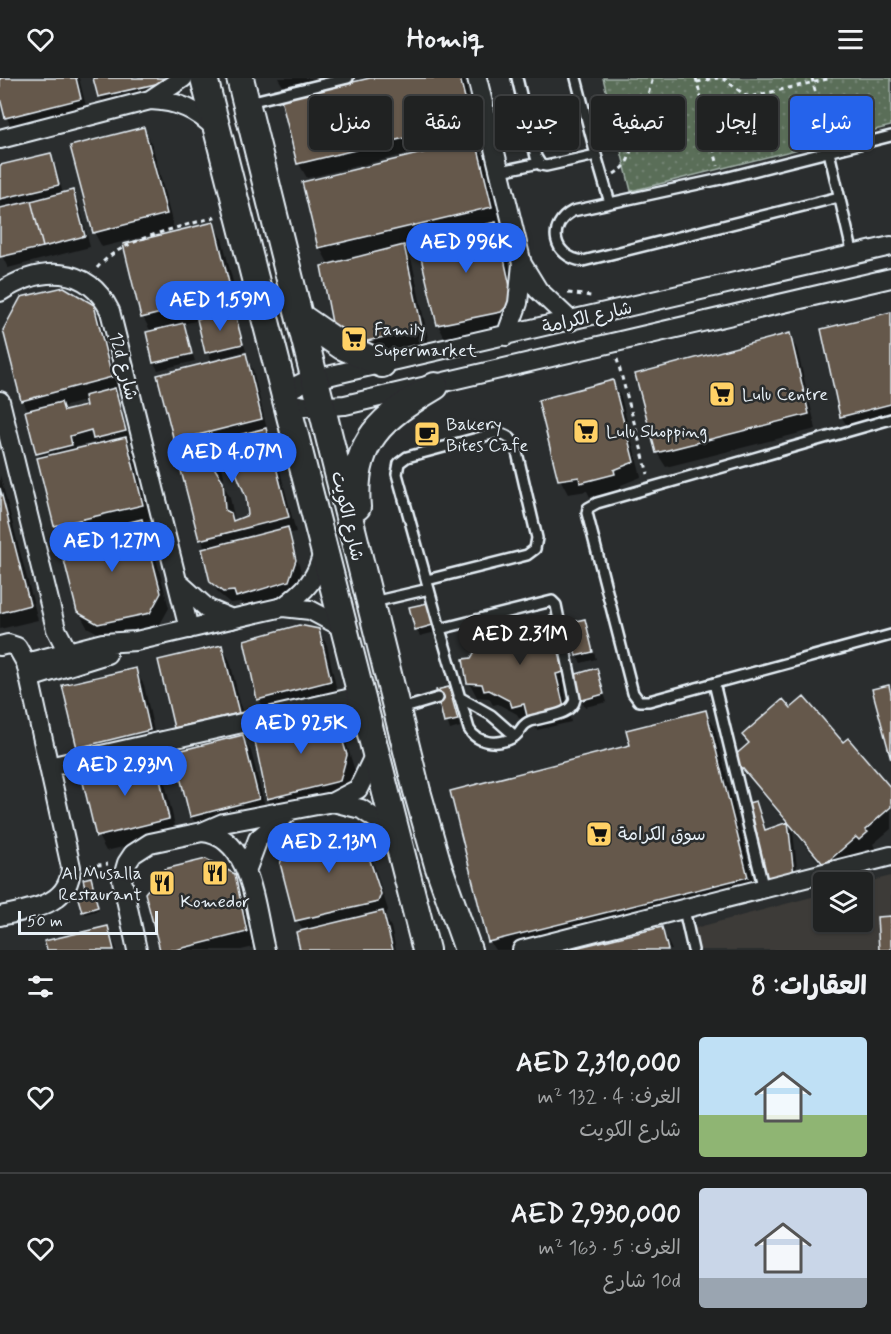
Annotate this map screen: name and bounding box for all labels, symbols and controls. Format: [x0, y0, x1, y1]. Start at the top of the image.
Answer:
text: Homiq [407, 22, 484, 57]
icon: heart [24, 23, 57, 56]
icon: menu [834, 23, 867, 56]
chip: منزل [309, 96, 392, 150]
chip: شقة [404, 96, 483, 150]
chip: جديد [495, 96, 579, 150]
chip: تصفية [591, 96, 685, 150]
chip: إيجار [697, 96, 778, 150]
chip: شراء [790, 96, 873, 150]
pin: AED 996K [404, 223, 528, 274]
text: AED 996K [420, 229, 512, 256]
pin: AED 1.59M [151, 281, 289, 332]
text: AED 1.59M [169, 287, 271, 314]
street label: شارع الكرامة [540, 296, 635, 340]
place label: Family Supermarket [374, 318, 477, 363]
supermarket icon: Family Supermarket [339, 324, 369, 354]
street label: 12d شارع [103, 330, 143, 403]
supermarket icon: Lulu Centre [707, 379, 737, 409]
place label: Lulu Centre [742, 383, 828, 407]
place label: Bakery Bites Cafe [446, 413, 528, 458]
supermarket icon: Lulu Shopping [571, 416, 601, 446]
cafe icon: Bakery Bites Cafe [412, 419, 442, 449]
place label: Lulu Shopping [606, 420, 707, 444]
pin: AED 4.07M [163, 433, 301, 484]
text: AED 4.07M [181, 439, 283, 466]
street label: شارع الكويت [325, 469, 369, 564]
pin: AED 1.27M [43, 522, 181, 573]
text: AED 1.27M [64, 528, 160, 555]
pin: AED 2.31M [451, 615, 589, 666]
text: AED 2.31M [472, 621, 568, 648]
pin: AED 925K [239, 704, 363, 755]
text: AED 925K [255, 710, 347, 737]
pin: AED 2.93M [56, 746, 194, 797]
text: AED 2.93M [77, 752, 173, 779]
supermarket icon: سوق الكرامة [584, 819, 614, 849]
pin: AED 2.13M [260, 823, 398, 874]
place label: سوق الكرامة [618, 823, 706, 847]
text: AED 2.13M [281, 829, 377, 856]
restaurant icon: Komedor [200, 858, 230, 888]
place label: Al Musalla Restaurant [58, 862, 142, 907]
restaurant icon: Al Musalla Restaurant [147, 868, 177, 898]
map controls [813, 872, 873, 932]
button: layers [813, 872, 873, 932]
place label: Komedor [180, 890, 250, 914]
scale bar [18, 908, 158, 936]
text: 50 m [27, 911, 63, 932]
icon: filters [24, 970, 57, 1003]
text: العقارات: 8 [751, 970, 867, 1004]
text: AED 2,310,000 [516, 1047, 681, 1081]
icon: home [747, 1061, 819, 1133]
icon: heart [24, 1081, 57, 1114]
text: الغرف: 4 · 132 m² [538, 1084, 681, 1111]
text: شارع الكويت [579, 1117, 681, 1144]
text: AED 2,930,000 [511, 1198, 681, 1232]
icon: home [747, 1212, 819, 1284]
icon: heart [24, 1232, 57, 1265]
text: الغرف: 5 · 163 m² [538, 1235, 681, 1262]
text: 10d شارع [603, 1268, 681, 1295]

